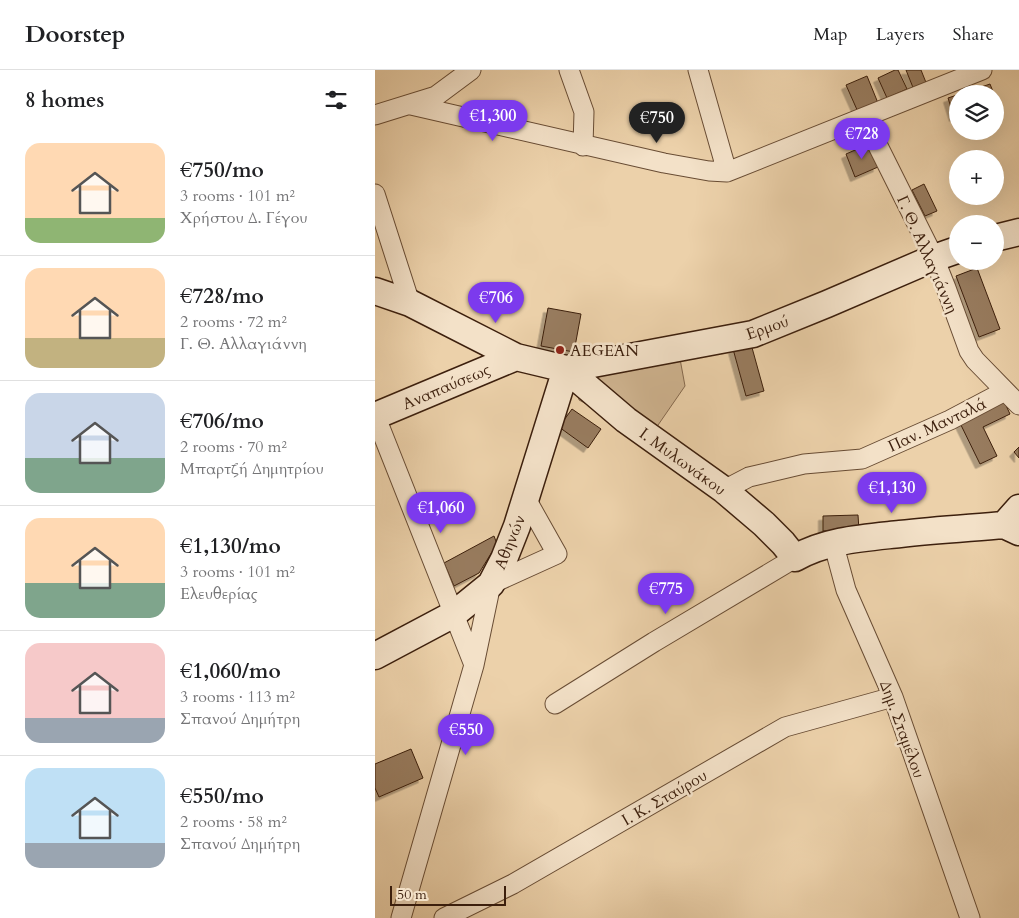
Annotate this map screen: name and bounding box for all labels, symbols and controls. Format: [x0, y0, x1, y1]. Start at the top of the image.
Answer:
text: Doorstep [25, 18, 125, 51]
text: Map [813, 22, 848, 47]
text: Layers [876, 22, 925, 47]
text: Share [953, 22, 994, 47]
map controls [949, 85, 1004, 270]
button: layers [949, 85, 1004, 140]
text: 8 homes [25, 86, 104, 115]
icon: filters [322, 86, 350, 114]
pin: €1,300 [452, 100, 534, 142]
pin: €750 [627, 102, 687, 144]
text: €1,300 [470, 105, 517, 127]
text: €750 [640, 107, 674, 129]
pin: €728 [832, 118, 892, 160]
text: €728 [845, 123, 879, 145]
button: + [949, 150, 1004, 205]
text: €750/mo [180, 156, 264, 185]
icon: home [65, 163, 125, 223]
text: 3 rooms · 101 m² [180, 185, 295, 207]
street label: Γ. Θ. Αλλαγιάννη [891, 192, 963, 317]
text: Χρήστου Δ. Γέγου [180, 207, 308, 229]
button: − [949, 215, 1004, 270]
text: €728/mo [180, 282, 264, 311]
pin: €706 [466, 282, 526, 324]
text: €706 [479, 287, 513, 309]
icon: home [65, 288, 125, 348]
street label: Ερμού [743, 310, 792, 346]
text: 2 rooms · 72 m² [180, 311, 287, 333]
text: Γ. Θ. Αλλαγιάννη [180, 333, 307, 355]
place label: AEGEAN [570, 340, 639, 362]
marker: AEGEAN [554, 344, 566, 356]
street label: Αναπαύσεως [399, 358, 494, 415]
street label: Παν. Μανταλά [885, 392, 990, 457]
text: €706/mo [180, 407, 264, 436]
icon: home [65, 413, 125, 473]
street label: Ι. Μυλωνάκου [635, 423, 730, 501]
text: 2 rooms · 70 m² [180, 436, 287, 458]
text: Μπαρτζή Δημητρίου [180, 458, 324, 480]
pin: €1,130 [851, 472, 933, 514]
text: €1,130 [869, 477, 916, 499]
pin: €1,060 [400, 492, 482, 534]
text: €1,060 [418, 497, 465, 519]
street label: Αθηνών [489, 512, 531, 573]
text: €1,130/mo [180, 532, 281, 561]
icon: home [65, 538, 125, 598]
text: 3 rooms · 101 m² [180, 561, 295, 583]
pin: €775 [636, 572, 696, 615]
text: €775 [649, 578, 683, 600]
text: Ελευθερίας [180, 583, 257, 605]
text: €1,060/mo [180, 657, 281, 686]
icon: home [65, 663, 125, 723]
street label: Δημ. Σταμέλου [874, 677, 930, 781]
text: 3 rooms · 113 m² [180, 686, 295, 708]
text: Σπανού Δημήτρη [180, 708, 300, 730]
pin: €550 [436, 714, 496, 756]
text: €550 [449, 719, 483, 741]
street label: Ι. Κ. Σταύρου [618, 765, 711, 831]
text: €550/mo [180, 782, 264, 811]
icon: home [65, 788, 125, 848]
text: 2 rooms · 58 m² [180, 811, 287, 833]
text: Σπανού Δημήτρη [180, 833, 300, 855]
scale bar [390, 883, 506, 906]
text: 50 m [397, 885, 427, 904]

